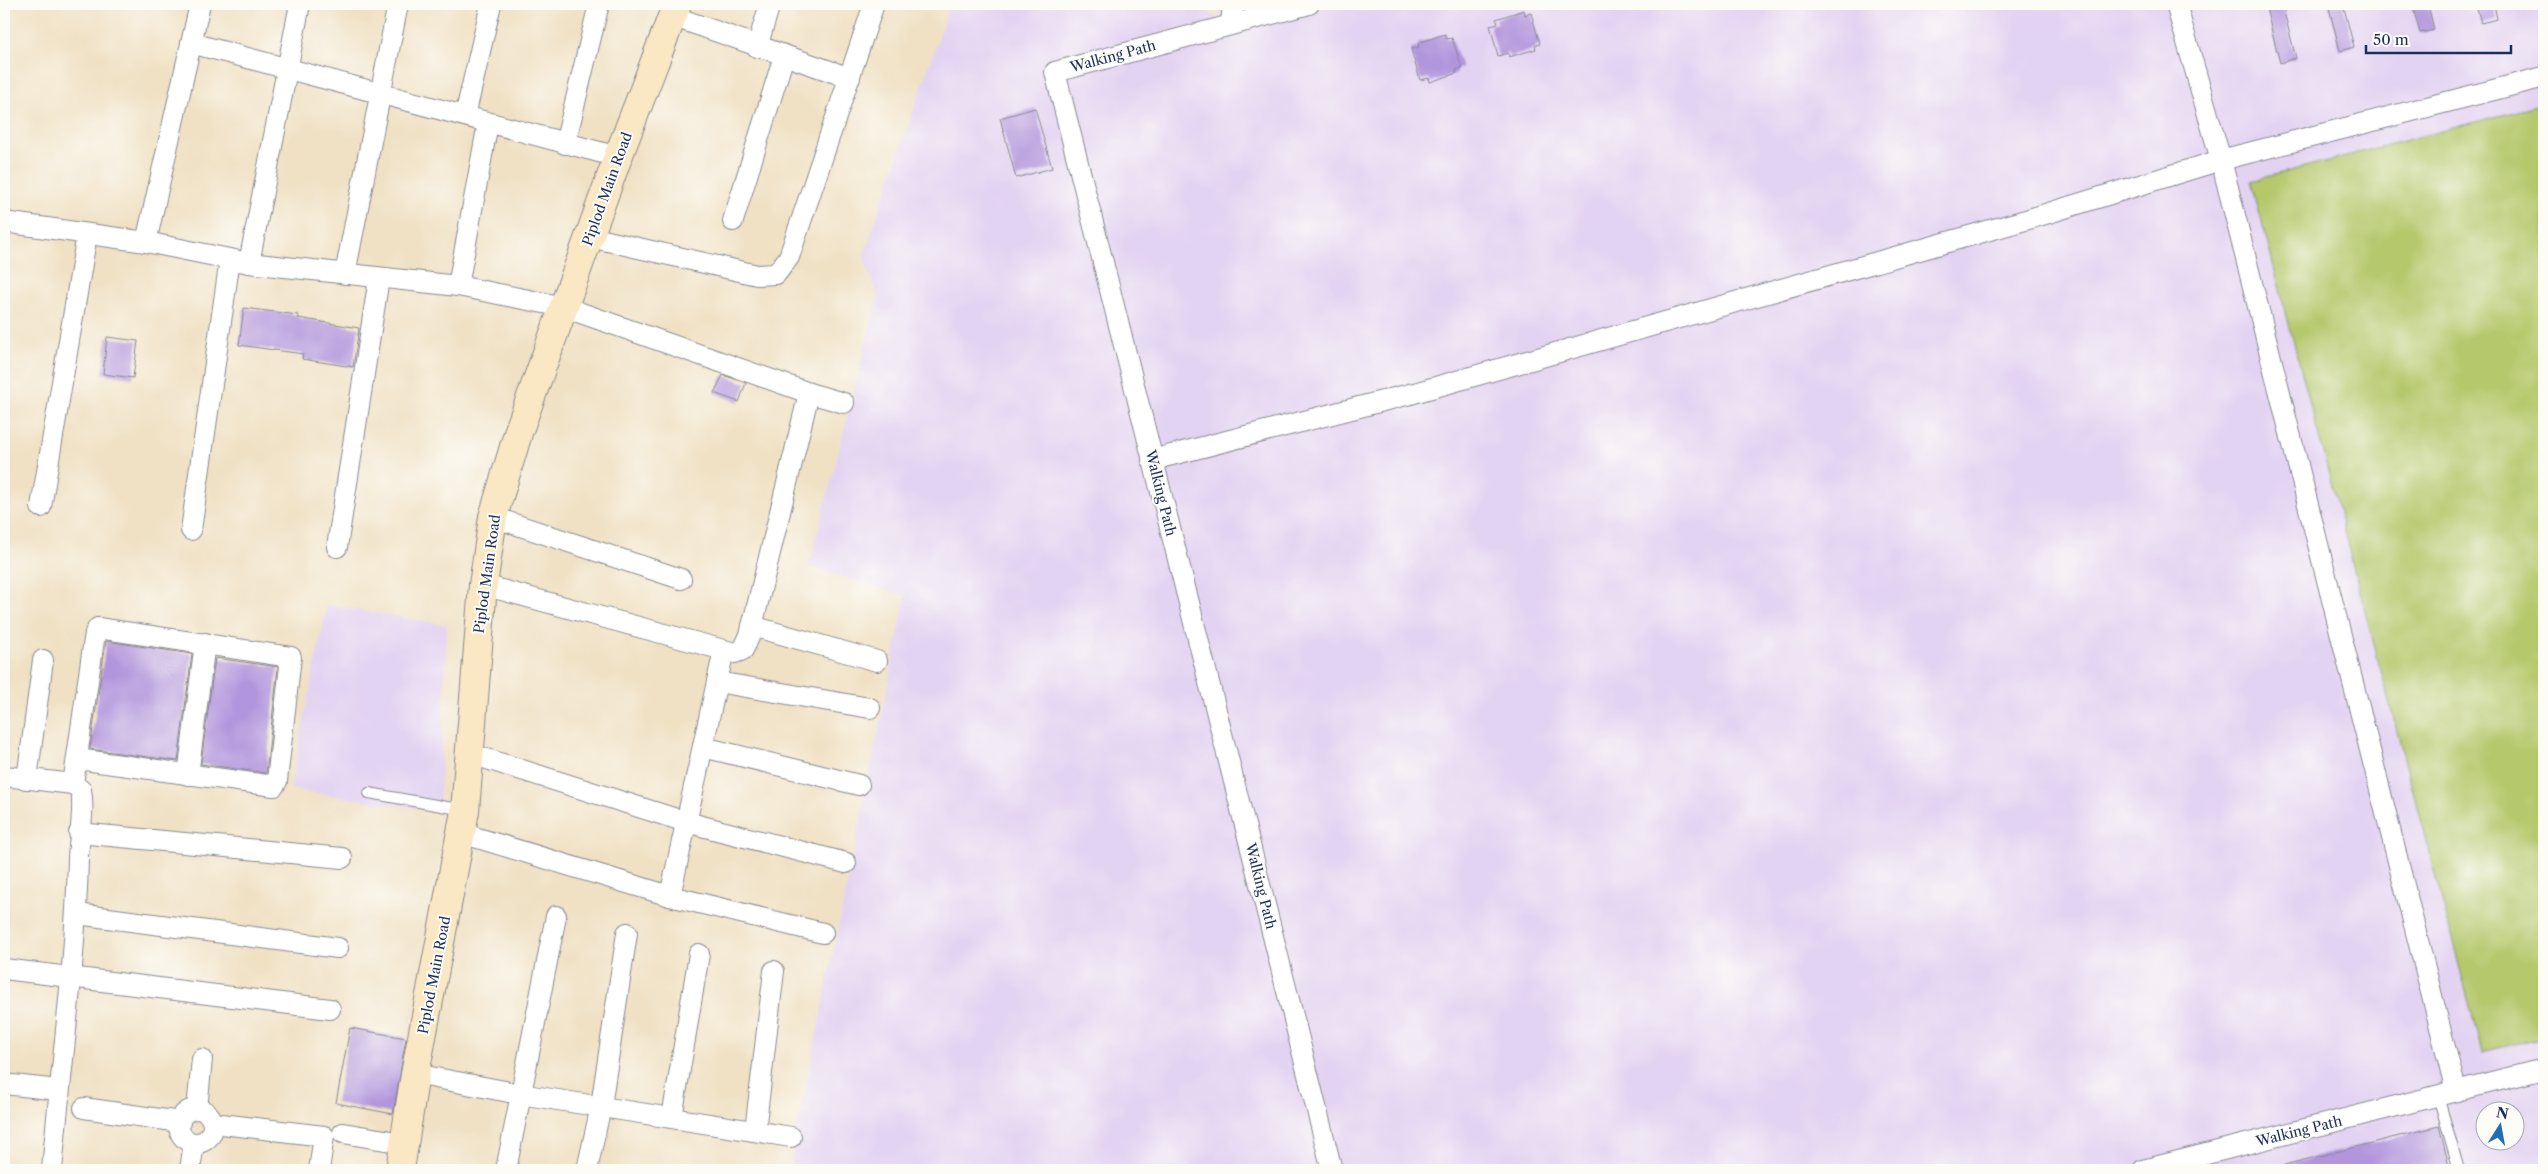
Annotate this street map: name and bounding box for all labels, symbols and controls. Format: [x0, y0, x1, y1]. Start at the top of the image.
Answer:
scale bar [2366, 22, 2510, 54]
text: 50 m [2373, 30, 2409, 49]
street label: Walking Path [1067, 36, 1158, 76]
street label: Piplod Main Road [578, 129, 636, 248]
street label: Walking Path [1141, 447, 1180, 538]
street label: Piplod Main Road [470, 513, 504, 635]
street label: Walking Path [1241, 840, 1280, 931]
street label: Piplod Main Road [414, 914, 454, 1036]
north arrow [2476, 1102, 2526, 1152]
text: N [2495, 1103, 2510, 1123]
street label: Walking Path [2253, 1112, 2344, 1151]

